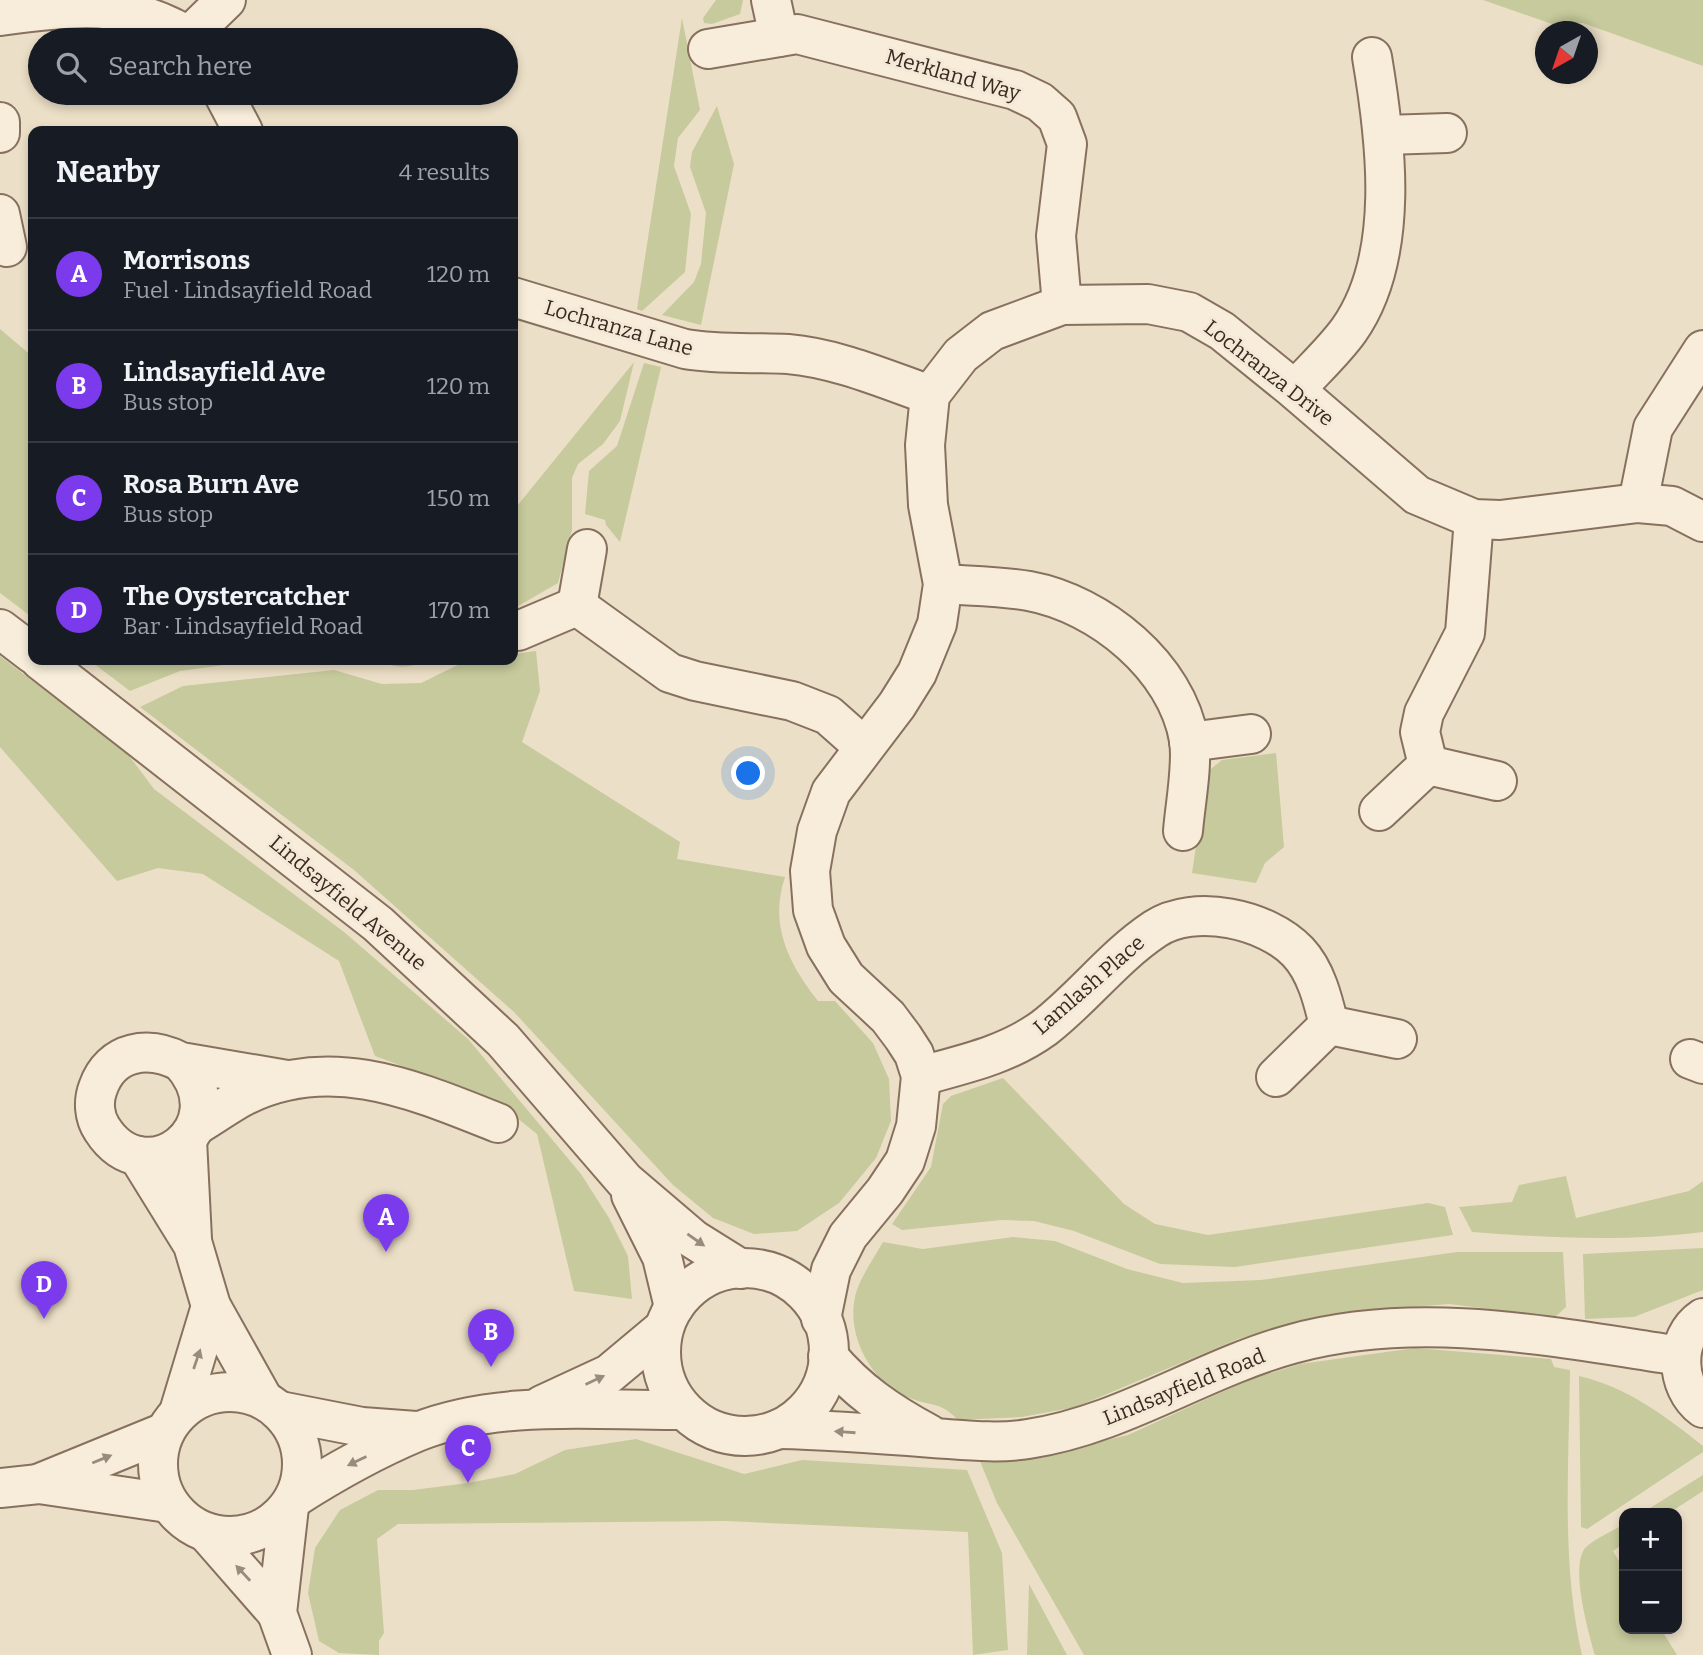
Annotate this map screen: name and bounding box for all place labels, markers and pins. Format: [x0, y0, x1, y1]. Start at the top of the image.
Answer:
pin: A [363, 1194, 409, 1252]
pin: D [21, 1261, 67, 1319]
pin: B [468, 1309, 514, 1367]
pin: C [445, 1425, 491, 1483]

